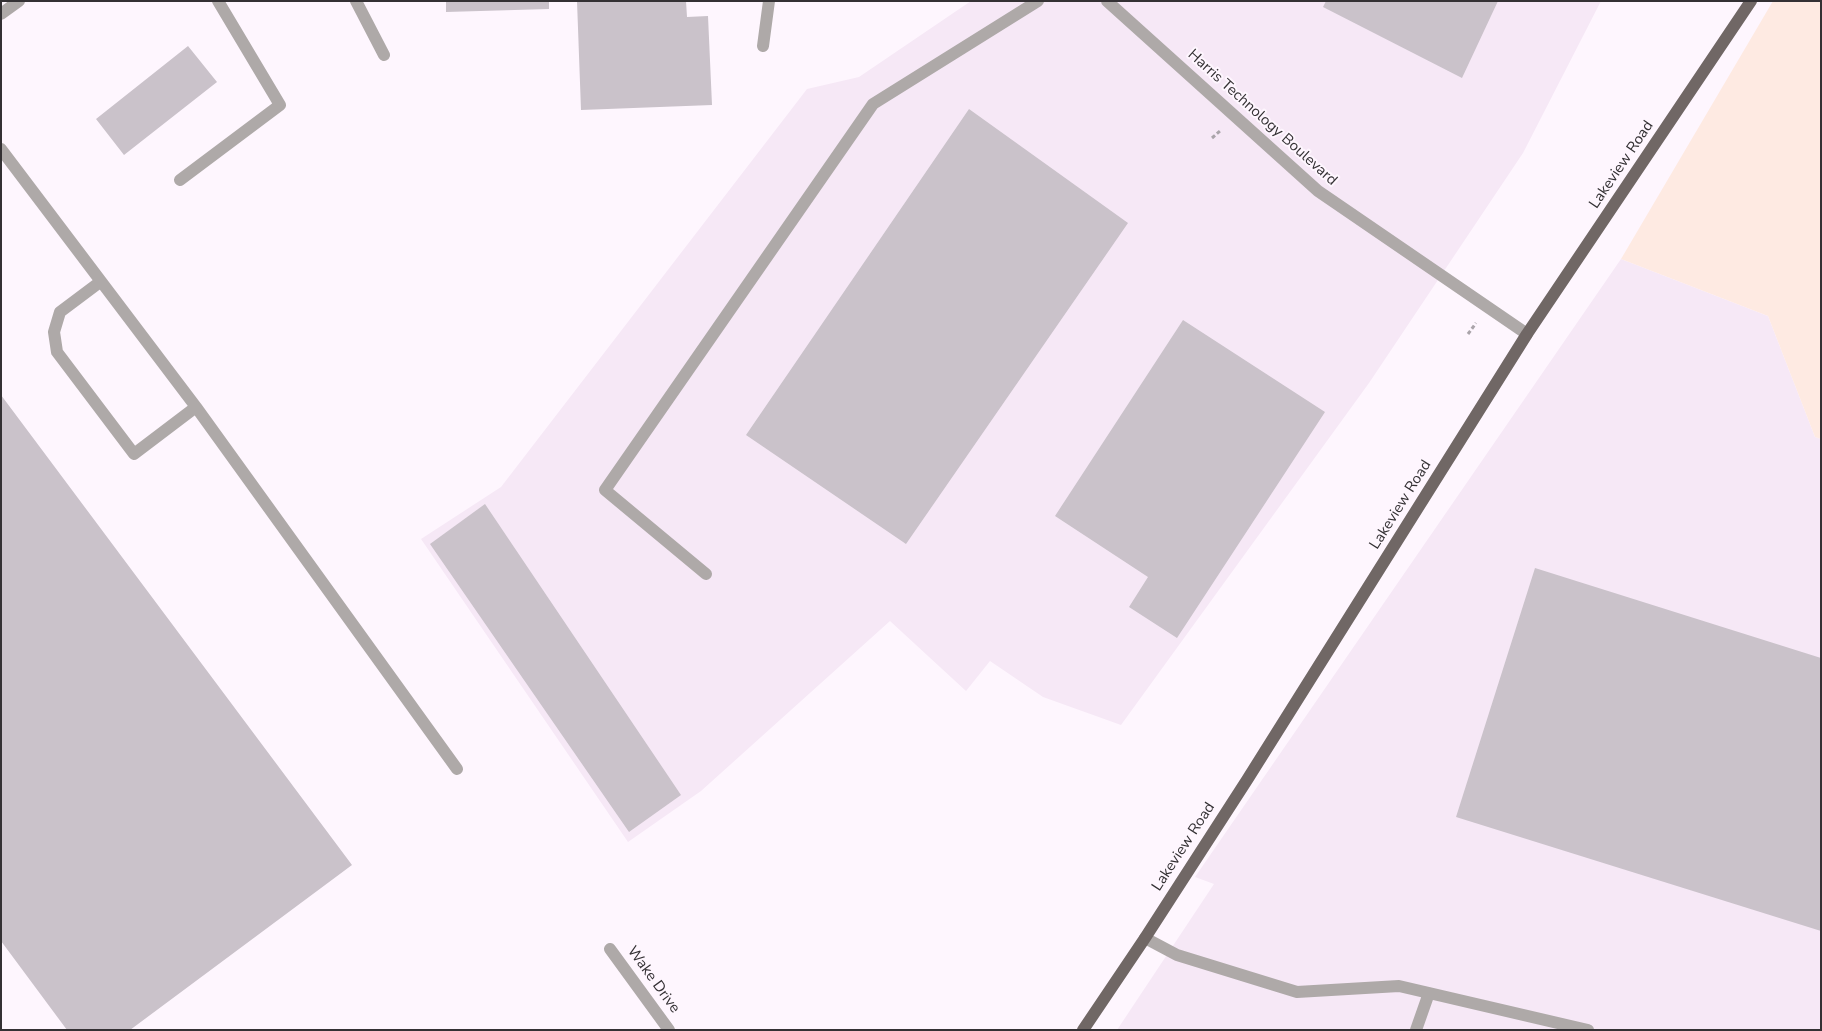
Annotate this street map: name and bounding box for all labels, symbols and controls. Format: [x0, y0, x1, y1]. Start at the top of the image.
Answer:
street label: Harris Technology Boulevard [1184, 46, 1340, 190]
street label: Lakeview Road [1586, 118, 1658, 212]
street label: Lakeview Road [1366, 457, 1436, 553]
street label: Lakeview Road [1149, 799, 1219, 895]
street label: Wake Drive [623, 943, 683, 1017]

